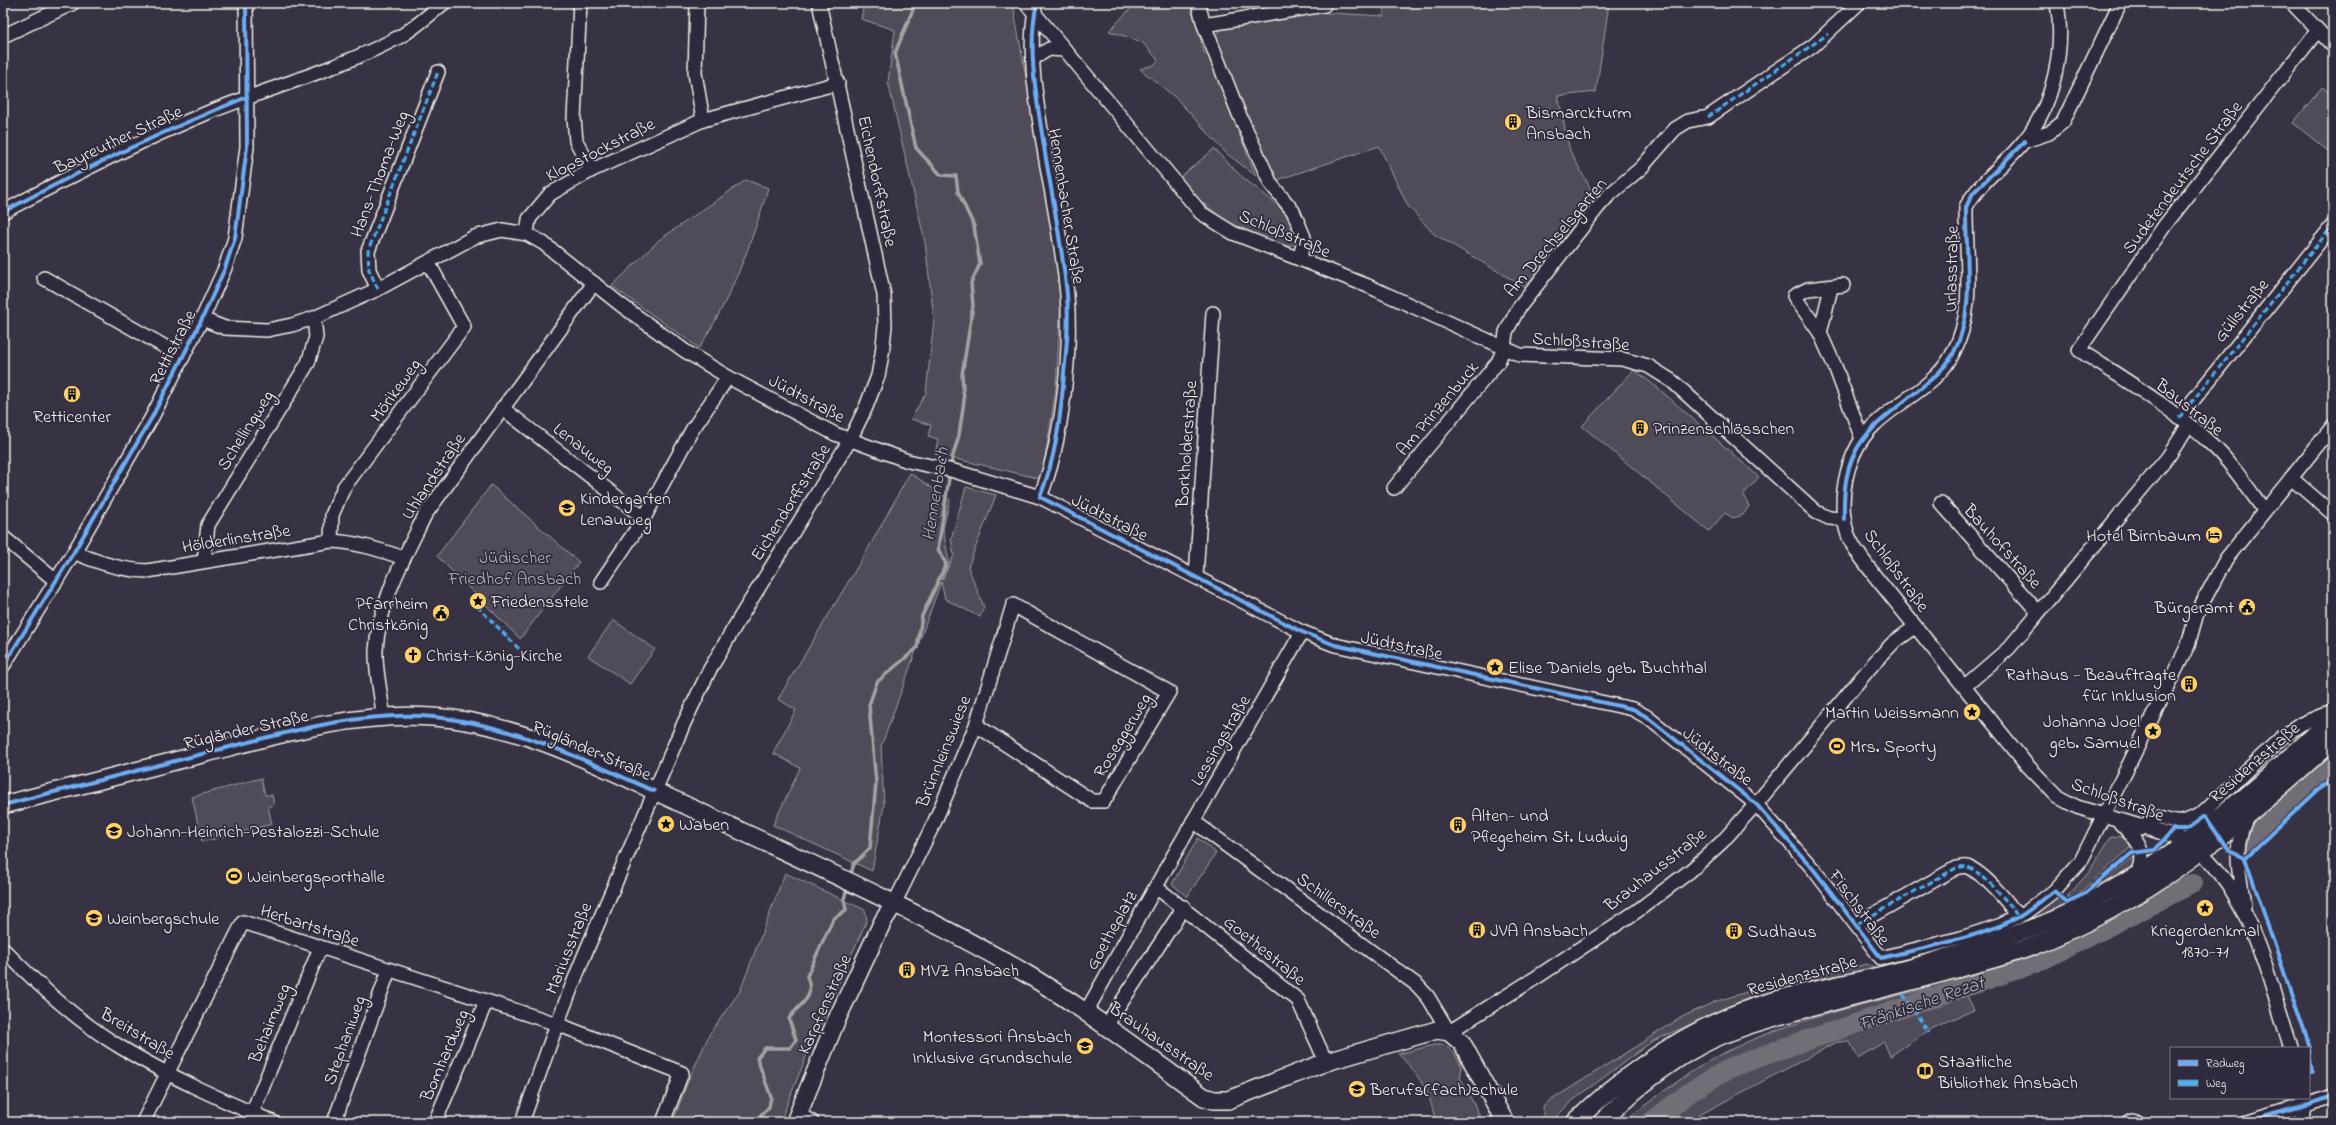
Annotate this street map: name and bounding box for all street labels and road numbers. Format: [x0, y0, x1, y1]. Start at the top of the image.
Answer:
street label: Sudetendeutsche Straße [2117, 95, 2251, 260]
street label: Bayreuther Straße [50, 99, 188, 182]
street label: Hans-Thoma-Weg [345, 108, 418, 242]
street label: Klopstockstraße [542, 112, 661, 189]
street label: Eichendorffstraße [849, 113, 903, 250]
street label: Hennenbacher Straße [1040, 126, 1090, 287]
street label: Am Drechselsgarten [1499, 173, 1615, 304]
street label: Schloßstraße [1234, 204, 1335, 266]
street label: Urlasstraße [1939, 224, 1967, 313]
street label: Güllstraße [2209, 273, 2277, 349]
street label: Rettistraße [144, 305, 204, 390]
street label: Schloßstraße [1531, 327, 1631, 359]
street label: Mörikeweg [365, 354, 429, 429]
street label: Am Prinzenbuck [1391, 356, 1486, 462]
street label: Jüdtstraße [763, 369, 850, 431]
street label: Baustraße [2148, 373, 2229, 444]
street label: Borkholderstraße [1171, 379, 1205, 509]
street label: Schellingweg [212, 386, 283, 477]
street label: Lenauweg [546, 417, 619, 483]
street label: Uhlandstraße [396, 428, 474, 526]
street label: Eichendorffstraße [745, 439, 839, 567]
street label: Jüdtstraße [1066, 488, 1153, 550]
street label: Bauhofstraße [1956, 498, 2047, 596]
street label: Hölderlinstraße [180, 518, 293, 561]
street label: Schloßstraße [1856, 524, 1935, 619]
street label: Jüdtstraße [1358, 626, 1446, 669]
street label: Roseggerweg [1088, 689, 1160, 784]
street label: Lessingstraße [1185, 690, 1260, 792]
street label: Brünnleinswiese [910, 691, 979, 812]
street label: Rügländer Straße [182, 704, 312, 759]
street label: Rügländer Straße [527, 715, 656, 790]
street label: Residenzstraße [2204, 716, 2307, 810]
street label: Jüdtstraße [1676, 722, 1758, 794]
street label: Schloßstraße [2067, 772, 2168, 830]
street label: Brauhausstraße [1599, 822, 1714, 919]
street label: Fischstraße [1821, 864, 1896, 952]
street label: Schillerstraße [1290, 867, 1386, 947]
street label: Goetheplatz [1080, 886, 1145, 975]
street label: Mariusstraße [540, 898, 600, 999]
street label: Herbartstraße [256, 899, 363, 955]
street label: Goethestraße [1217, 910, 1311, 994]
street label: Karpfenstraße [792, 950, 860, 1059]
street label: Residenzstraße [1745, 950, 1861, 1004]
street label: Behaimweg [243, 980, 300, 1069]
street label: Stephaniweg [318, 992, 375, 1089]
street label: Brauhausstraße [1102, 996, 1220, 1089]
street label: Breitstraße [94, 1002, 180, 1068]
street label: Bomhardweg [414, 1006, 478, 1107]

